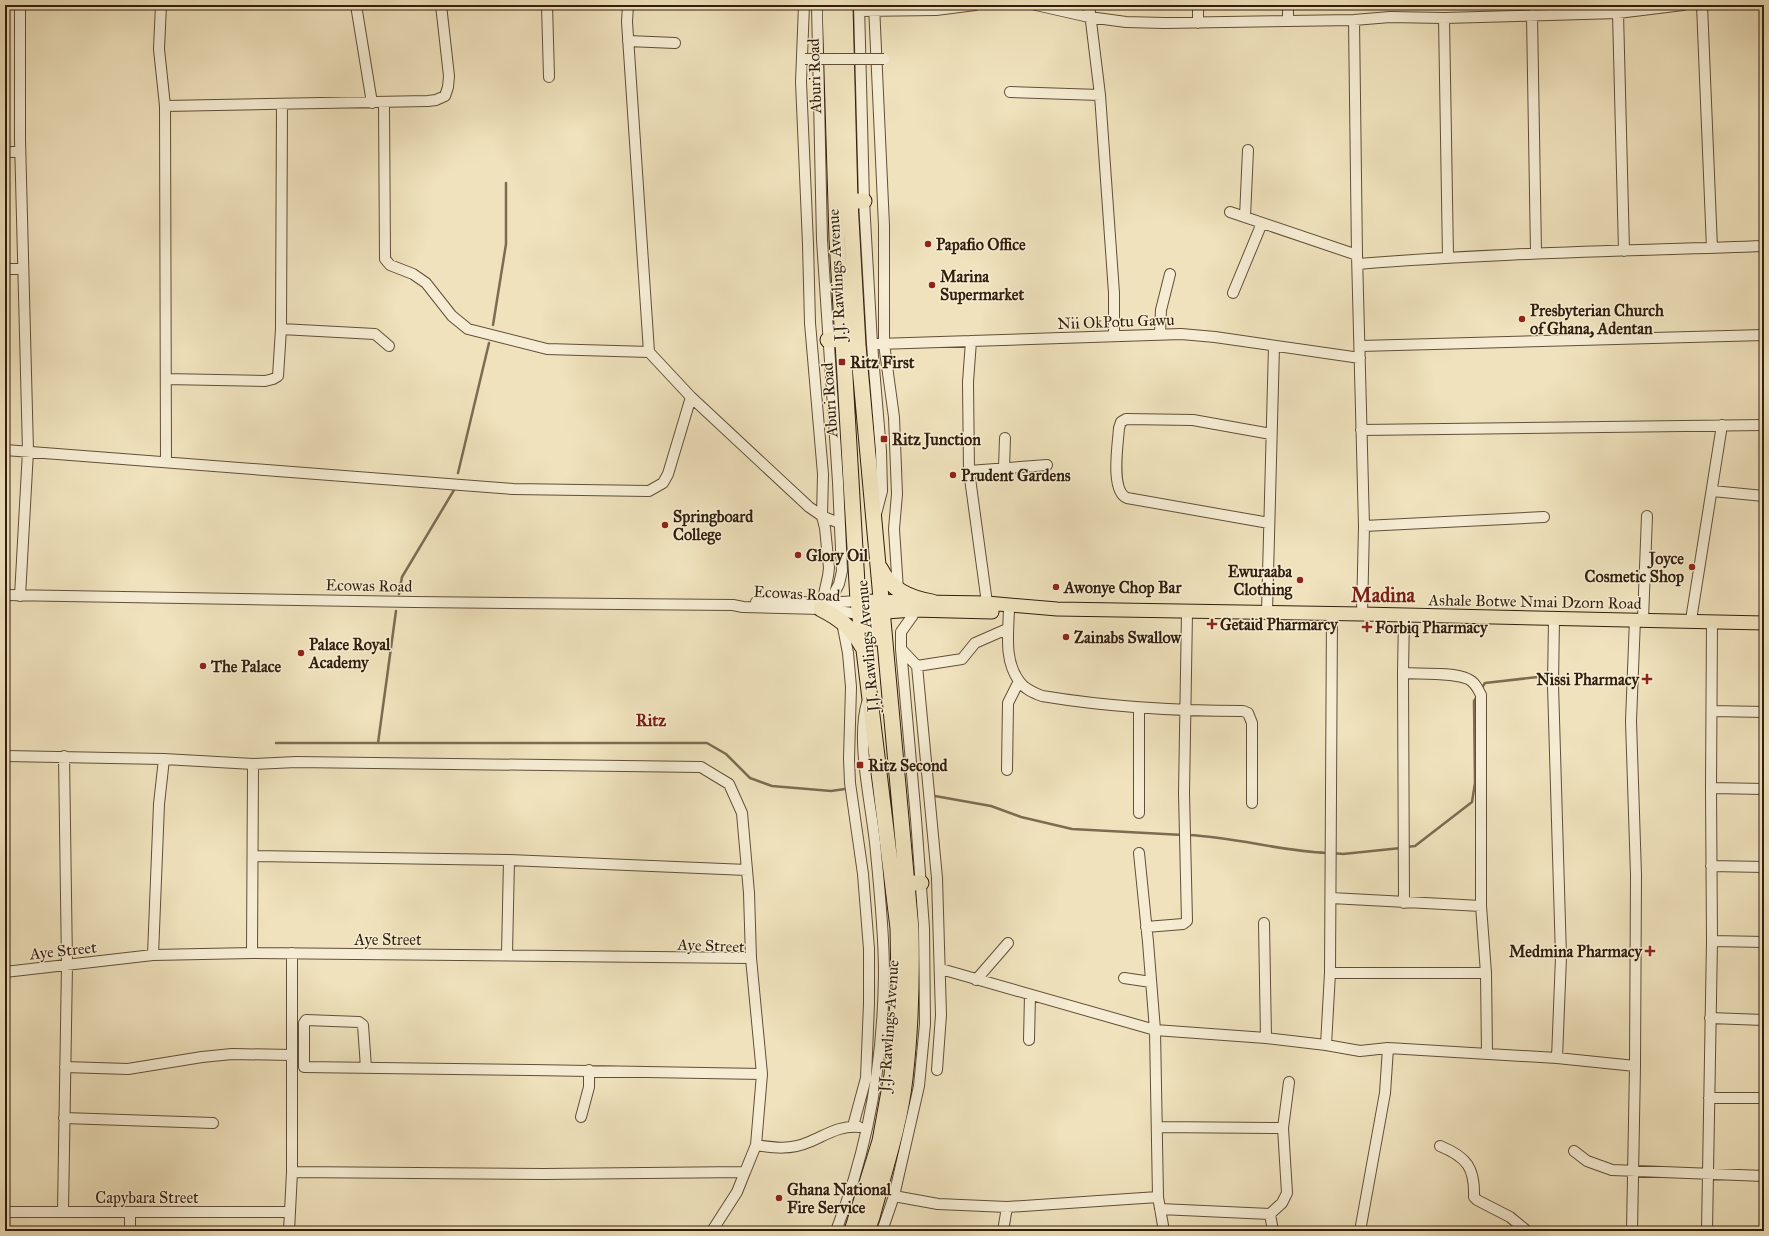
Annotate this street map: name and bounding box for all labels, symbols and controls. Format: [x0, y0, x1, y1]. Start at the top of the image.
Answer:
street label: Aburi Road [804, 38, 825, 115]
street label: J.J. Rawlings Avenue [824, 208, 851, 343]
place label: Papafio Office [936, 235, 1026, 255]
marker: Papafio Office [923, 239, 933, 249]
place label: Marina Supermarket [940, 267, 1024, 305]
marker: Marina Supermarket [927, 280, 937, 290]
place label: Presbyterian Church of Ghana, Adentan [1530, 301, 1664, 338]
street label: Nii OkPotu Gawu [1057, 310, 1175, 333]
marker: Presbyterian Church of Ghana, Adentan [1517, 314, 1527, 324]
place label: Ritz First [850, 353, 915, 372]
marker: Ritz First [837, 357, 847, 367]
street label: Aburi Road [817, 362, 842, 439]
place label: Ritz Junction [892, 430, 981, 450]
marker: Ritz Junction [879, 434, 889, 444]
place label: Prudent Gardens [961, 466, 1071, 485]
marker: Prudent Gardens [948, 470, 958, 480]
place label: Springboard College [673, 507, 754, 545]
marker: Springboard College [660, 520, 670, 530]
place label: Glory Oil [806, 546, 869, 566]
place label: Joyce Cosmetic Shop [1585, 549, 1684, 587]
marker: Glory Oil [793, 550, 803, 560]
place label: Ewuraaba Clothing [1228, 562, 1293, 600]
marker: Joyce Cosmetic Shop [1687, 562, 1697, 572]
street label: Ecowas Road [325, 575, 413, 596]
marker: Ewuraaba Clothing [1295, 575, 1305, 585]
place label: Awonye Chop Bar [1063, 578, 1182, 598]
street label: J.J. Rawlings Avenue [852, 579, 884, 715]
street label: Ecowas Road [753, 582, 841, 605]
marker: Awonye Chop Bar [1051, 582, 1061, 592]
district label: Madina [1351, 583, 1415, 607]
street label: Ashale Botwe Nmai Dzorn Road [1427, 590, 1642, 613]
place label: Getaid Pharmarcy [1220, 615, 1339, 635]
place label: Forbiq Pharmacy [1375, 618, 1489, 638]
marker: Getaid Pharmarcy [1207, 619, 1217, 629]
marker: Forbiq Pharmacy [1362, 622, 1372, 632]
place label: Zainabs Swallow [1074, 628, 1182, 647]
marker: Zainabs Swallow [1061, 632, 1071, 642]
place label: Palace Royal Academy [308, 635, 391, 673]
marker: Palace Royal Academy [296, 648, 306, 658]
place label: The Palace [210, 657, 281, 676]
marker: The Palace [198, 661, 208, 671]
place label: Nissi Pharmacy [1536, 670, 1640, 690]
marker: Nissi Pharmacy [1642, 674, 1652, 684]
district label: Ritz [636, 710, 666, 731]
place label: Ritz Second [868, 756, 949, 775]
marker: Ritz Second [855, 760, 865, 770]
street label: Aye Street [353, 930, 422, 949]
street label: Aye Street [676, 935, 745, 956]
street label: Aye Street [28, 937, 98, 964]
place label: Medmina Pharmacy [1509, 942, 1643, 962]
marker: Medmina Pharmacy [1645, 946, 1655, 956]
street label: J.J. Rawlings Avenue [874, 959, 904, 1095]
place label: Ghana National Fire Service [787, 1180, 892, 1217]
street label: Capybara Street [95, 1188, 199, 1207]
marker: Ghana National Fire Service [774, 1193, 784, 1203]

